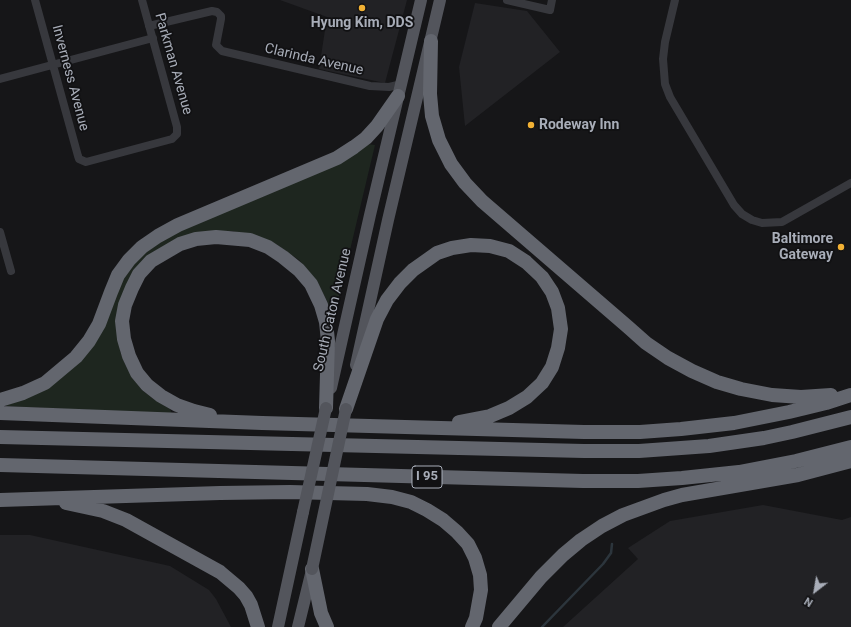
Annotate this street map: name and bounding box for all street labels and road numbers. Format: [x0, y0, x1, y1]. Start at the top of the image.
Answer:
street label: Parkman Avenue [150, 11, 196, 117]
street label: Inverness Avenue [48, 23, 92, 133]
street label: Clarinda Avenue [263, 40, 365, 80]
street label: South Caton Avenue [311, 247, 355, 373]
road number: I 95 [412, 466, 442, 488]

